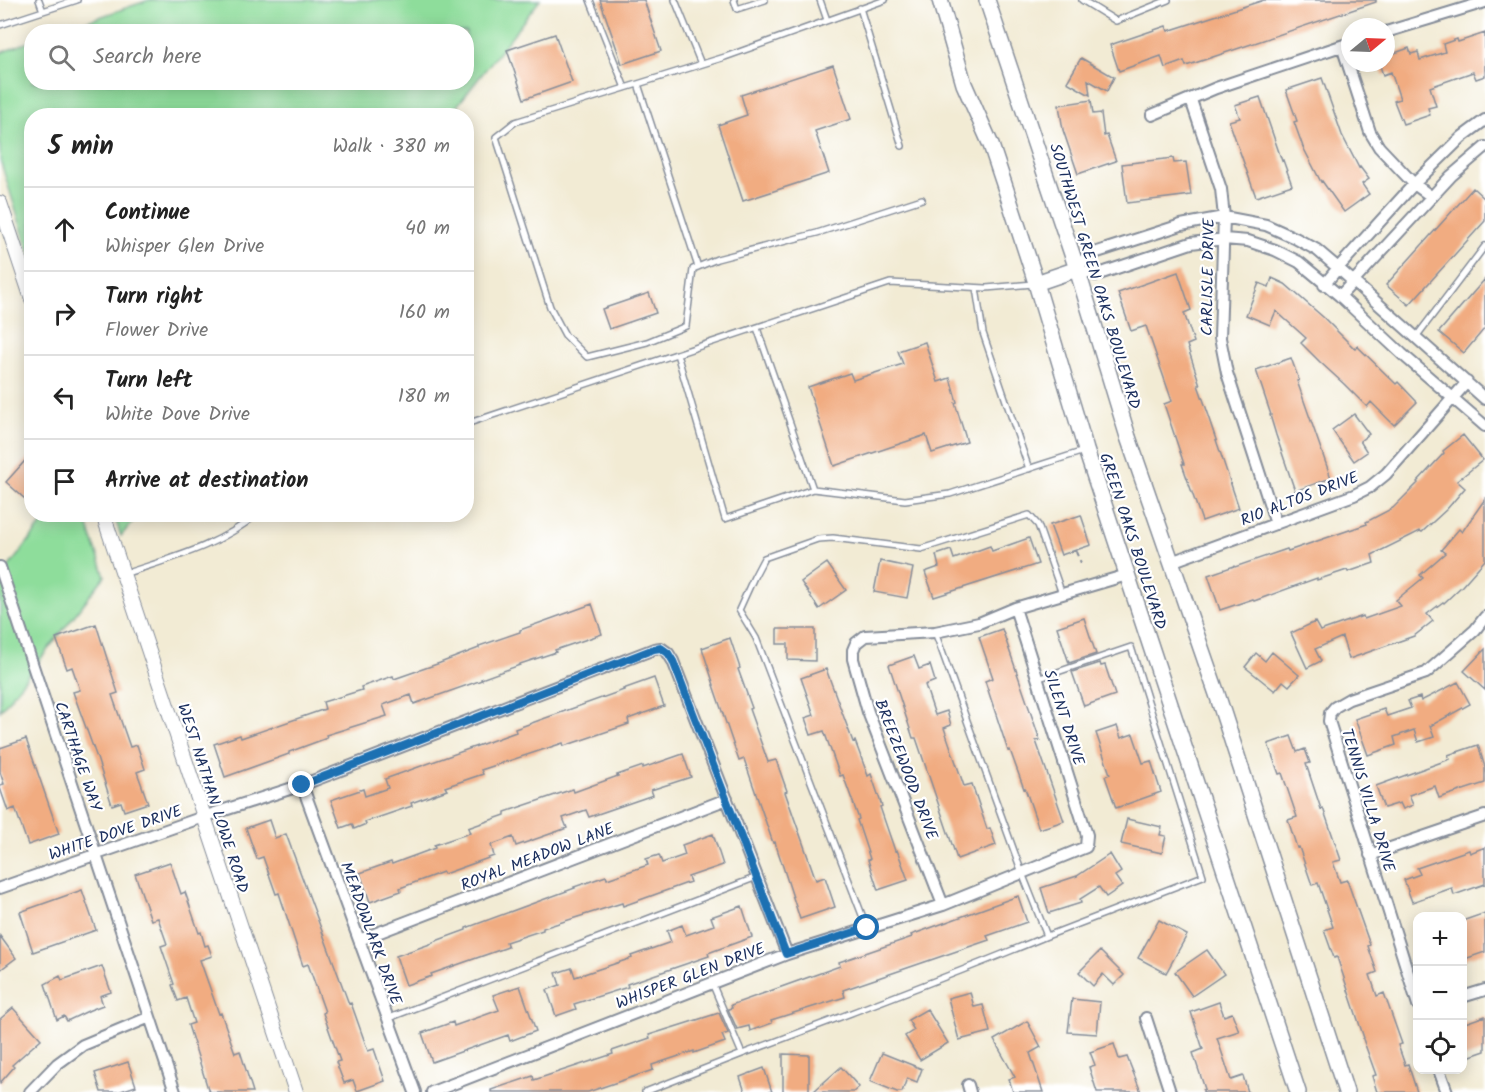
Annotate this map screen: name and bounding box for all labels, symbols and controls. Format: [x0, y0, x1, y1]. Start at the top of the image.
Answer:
north arrow [1341, 18, 1395, 72]
search box [24, 24, 474, 90]
text: Search here [93, 40, 201, 75]
icon: search [45, 41, 78, 74]
text: 5 min [48, 126, 114, 168]
text: Walk · 380 m [333, 131, 450, 163]
street label: SOUTHWEST GREEN OAKS BOULEVARD [1042, 140, 1147, 413]
text: Continue [105, 196, 190, 231]
icon: ahead [48, 213, 81, 246]
text: 40 m [405, 213, 450, 245]
street label: CARLISLE DRIVE [1195, 217, 1222, 336]
text: Whisper Glen Drive [105, 231, 264, 263]
text: Turn right [105, 280, 203, 315]
icon: right [48, 297, 81, 330]
text: 160 m [399, 297, 450, 329]
text: Flower Drive [105, 315, 208, 347]
text: Turn left [105, 364, 192, 399]
icon: left [48, 381, 81, 414]
text: 180 m [398, 381, 450, 413]
text: White Dove Drive [105, 399, 250, 431]
street label: GREEN OAKS BOULEVARD [1092, 450, 1173, 633]
text: Arrive at destination [105, 464, 308, 499]
icon: arrive [48, 465, 81, 498]
street label: RIO ALTOS DRIVE [1237, 465, 1363, 533]
street label: SILENT DRIVE [1036, 666, 1091, 769]
street label: BREEZEWOOD DRIVE [867, 696, 944, 844]
street label: CARTHAGE WAY [47, 698, 108, 816]
street label: WEST NATHAN LOWE ROAD [170, 700, 255, 897]
street label: TENNIS VILLA DRIVE [1334, 726, 1401, 876]
route end [288, 771, 314, 797]
street label: WHITE DOVE DRIVE [45, 799, 186, 868]
street label: ROYAL MEADOW LANE [457, 816, 619, 898]
street label: MEADOWLARK DRIVE [333, 859, 408, 1009]
map controls [1413, 912, 1467, 1074]
button: + [1413, 912, 1467, 966]
route start [853, 914, 879, 940]
street label: WHISPER GLEN DRIVE [612, 936, 769, 1016]
button: − [1413, 966, 1467, 1020]
button: locate [1413, 1020, 1467, 1074]

